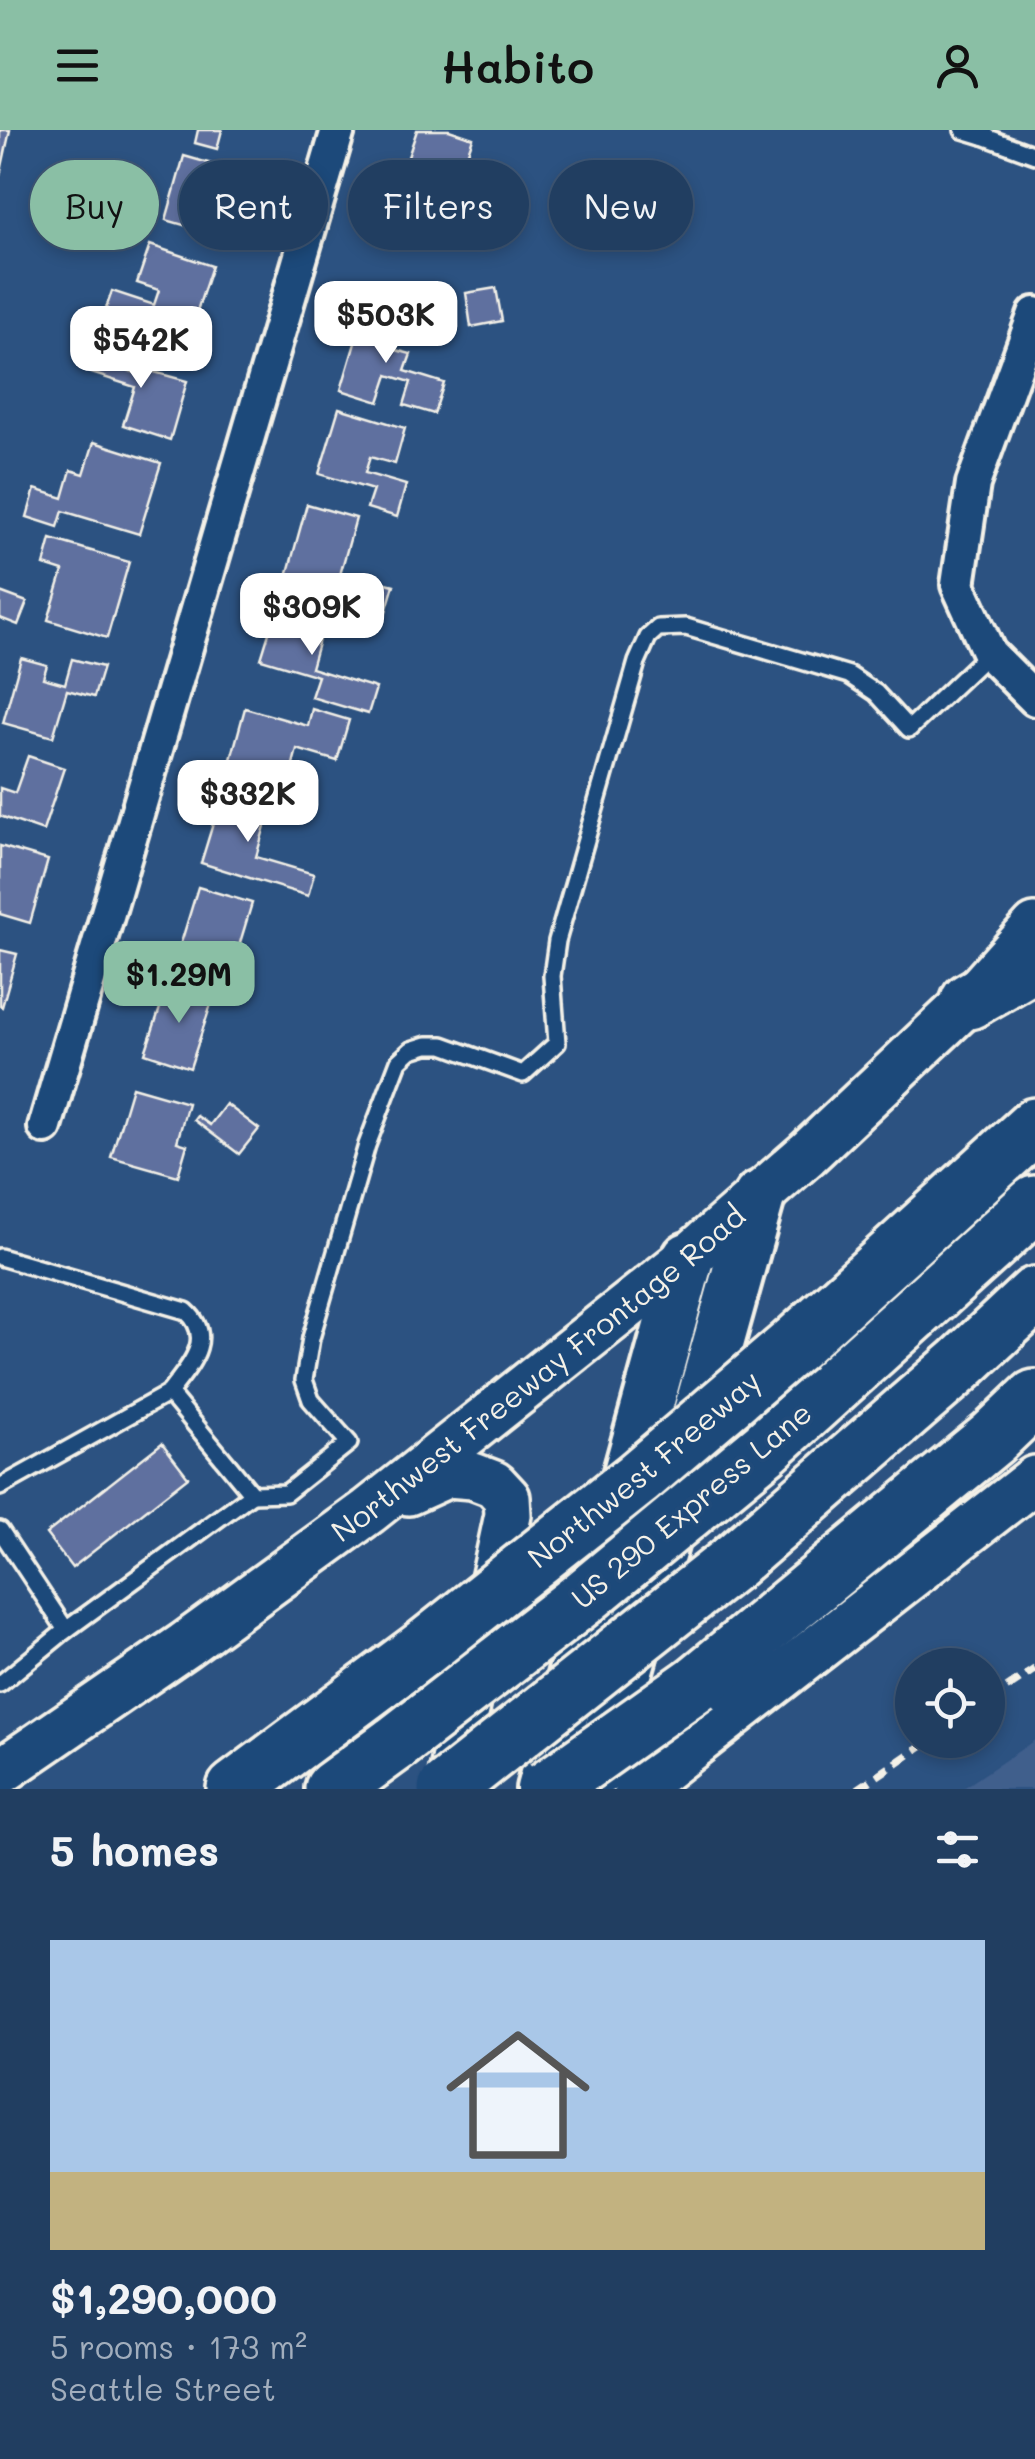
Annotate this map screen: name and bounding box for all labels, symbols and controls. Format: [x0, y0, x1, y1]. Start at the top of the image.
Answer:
text: Habito [441, 36, 594, 94]
icon: menu [50, 38, 105, 93]
icon: person [930, 38, 985, 93]
chip: Buy [30, 160, 159, 250]
chip: Rent [179, 160, 328, 250]
chip: Filters [348, 160, 529, 250]
chip: New [549, 160, 693, 250]
pin: $503K [316, 281, 456, 366]
text: $503K [336, 292, 436, 334]
pin: $542K [71, 306, 211, 391]
text: $542K [92, 317, 190, 359]
pin: $309K [242, 573, 382, 658]
text: $309K [262, 584, 362, 626]
pin: $332K [178, 760, 318, 845]
text: $332K [199, 771, 297, 813]
pin: $1.29M [98, 941, 260, 1026]
text: $1.29M [126, 952, 232, 994]
street label: Northwest Freeway Frontage Road [324, 1197, 750, 1551]
street label: Northwest Freeway [522, 1362, 768, 1576]
street label: US 290 Express Lane [562, 1392, 819, 1617]
map controls [895, 1648, 1005, 1758]
button: locate [895, 1648, 1005, 1758]
text: 5 homes [50, 1822, 219, 1877]
icon: filters [930, 1822, 985, 1877]
icon: home [428, 2005, 608, 2185]
text: $1,290,000 [50, 2270, 277, 2325]
text: 5 rooms · 173 m² [50, 2325, 307, 2367]
text: Seattle Street [50, 2367, 276, 2409]

